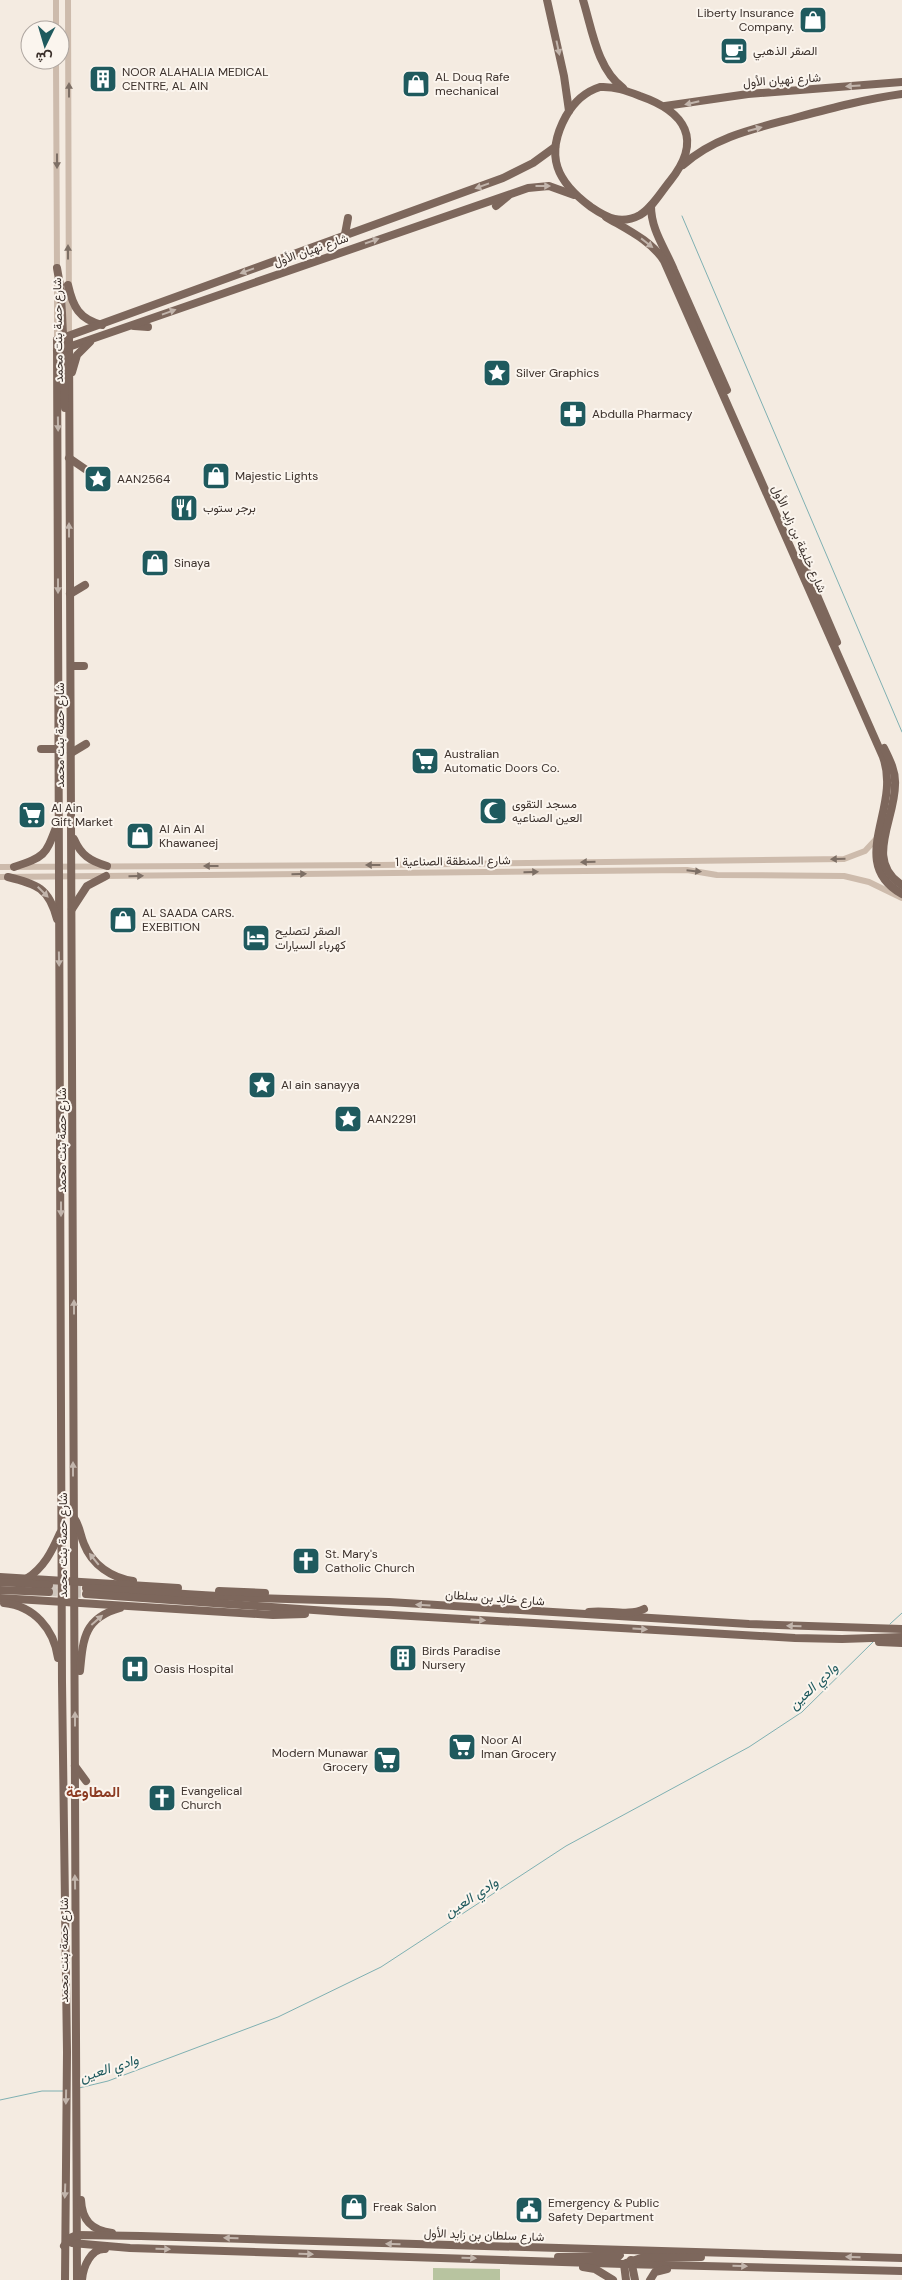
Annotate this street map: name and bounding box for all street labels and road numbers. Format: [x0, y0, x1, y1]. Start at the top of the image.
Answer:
street label: شارع نهيان الأول [742, 69, 822, 92]
street label: شارع نهيان الأول [271, 230, 351, 271]
street label: شارع حصة بنت محمد [49, 277, 68, 383]
street label: شارع خليفة بن زايد الأول [767, 483, 830, 596]
street label: شارع حصة بنت محمد [52, 683, 69, 787]
street label: شارع المنطقة الصناعية 1 [395, 852, 511, 871]
street label: شارع حصة بنت محمد [54, 1088, 71, 1192]
street label: شارع حصة بنت محمد [55, 1493, 72, 1597]
street label: شارع خالِد بن سلطان [445, 1587, 545, 1610]
street label: شارع حصة بنت محمد [56, 1898, 73, 2002]
street label: شارع سلطان بن زايد الأول [423, 2225, 545, 2246]

